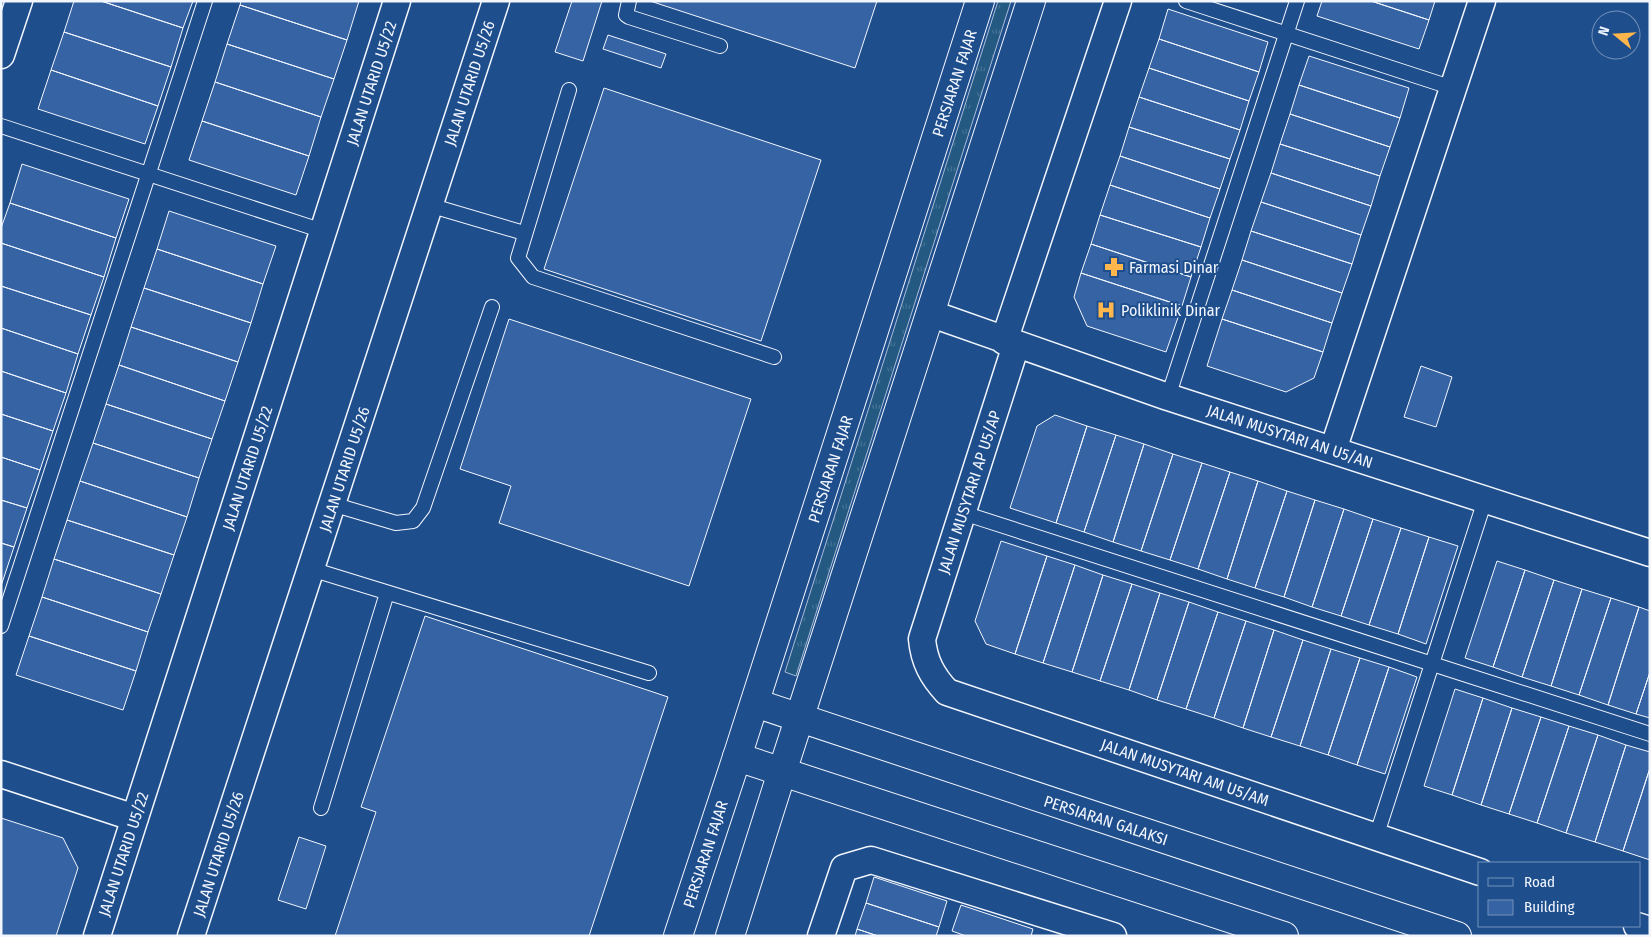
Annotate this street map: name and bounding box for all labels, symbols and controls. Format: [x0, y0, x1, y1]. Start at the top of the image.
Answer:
north arrow [1591, 10, 1641, 60]
street label: JALAN UTARID U5/26 [440, 18, 499, 148]
street label: JALAN UTARID U5/22 [342, 19, 401, 148]
text: N [1595, 25, 1613, 38]
street label: PERSIARAN FAJAR [928, 27, 981, 139]
pharmacy icon: Farmasi Dinar [1103, 256, 1125, 278]
place label: Farmasi Dinar [1129, 258, 1219, 277]
hospital icon: Poliklinik Dinar [1095, 299, 1117, 321]
place label: Poliklinik Dinar [1121, 301, 1221, 320]
street label: JALAN MUSYTARI AN U5/AN [1205, 401, 1375, 472]
street label: JALAN UTARID U5/22 [218, 404, 277, 533]
street label: JALAN UTARID U5/26 [315, 404, 374, 534]
street label: JALAN MUSYTARI AP U5/AP [934, 408, 1005, 576]
street label: PERSIARAN FAJAR [804, 413, 857, 525]
street label: JALAN MUSYTARI AM U5/AM [1098, 735, 1271, 810]
street label: JALAN UTARID U5/26 [189, 789, 248, 919]
street label: JALAN UTARID U5/22 [94, 790, 153, 919]
street label: PERSIARAN GALAKSI [1041, 791, 1170, 849]
street label: PERSIARAN FAJAR [679, 798, 732, 910]
legend [1478, 862, 1641, 927]
text: Road [1524, 873, 1555, 891]
text: Building [1524, 898, 1575, 916]

